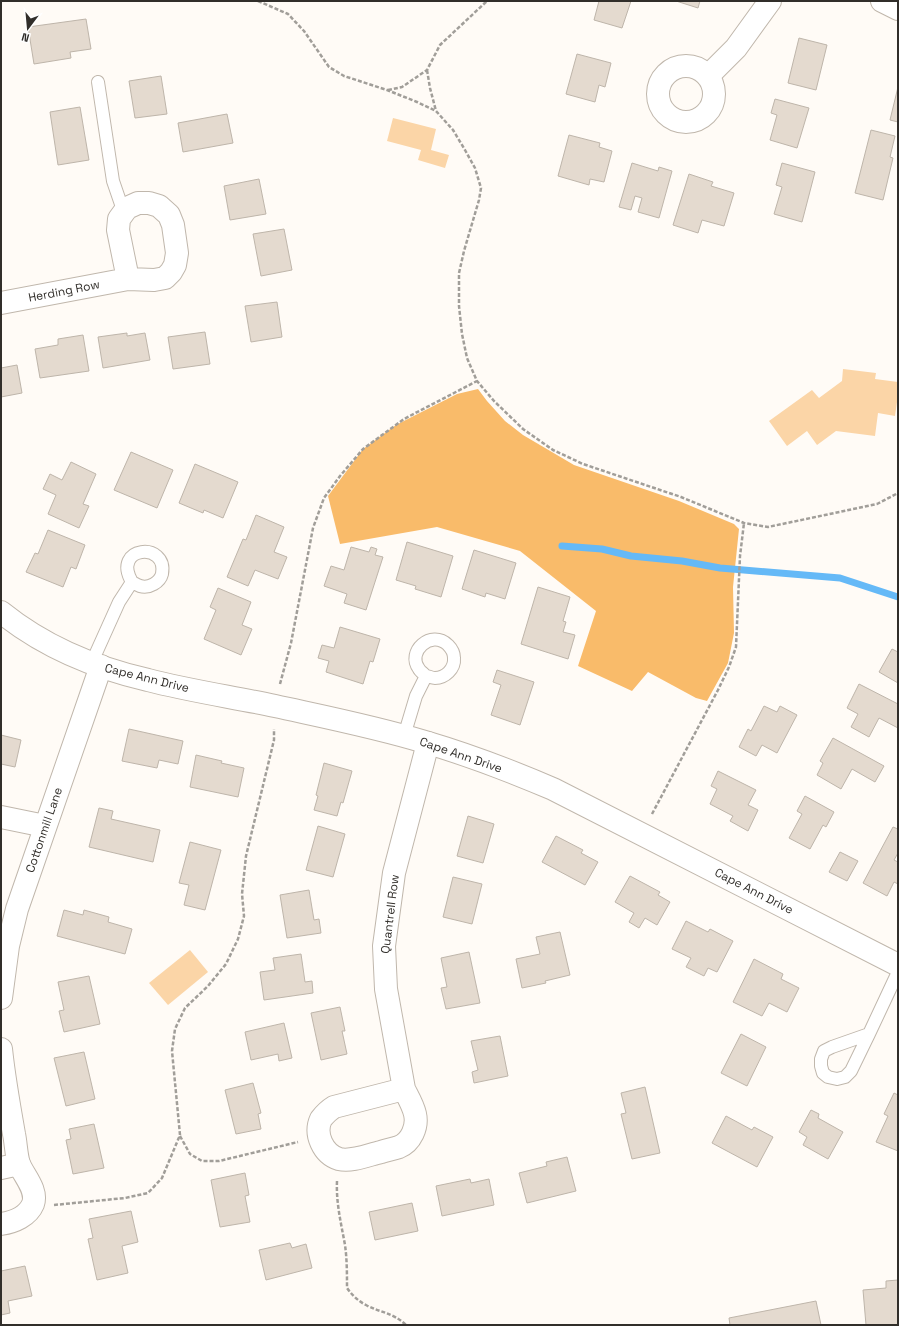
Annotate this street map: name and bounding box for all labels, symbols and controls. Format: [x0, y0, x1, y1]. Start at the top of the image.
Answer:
north arrow [8, 8, 48, 48]
text: N [20, 30, 31, 45]
street label: Herding Row [27, 276, 101, 306]
street label: Cape Ann Drive [103, 660, 191, 696]
street label: Cape Ann Drive [418, 733, 504, 777]
street label: Cottonmill Lane [22, 785, 66, 875]
street label: Cape Ann Drive [712, 864, 796, 918]
street label: Quantrell Row [377, 873, 403, 955]

